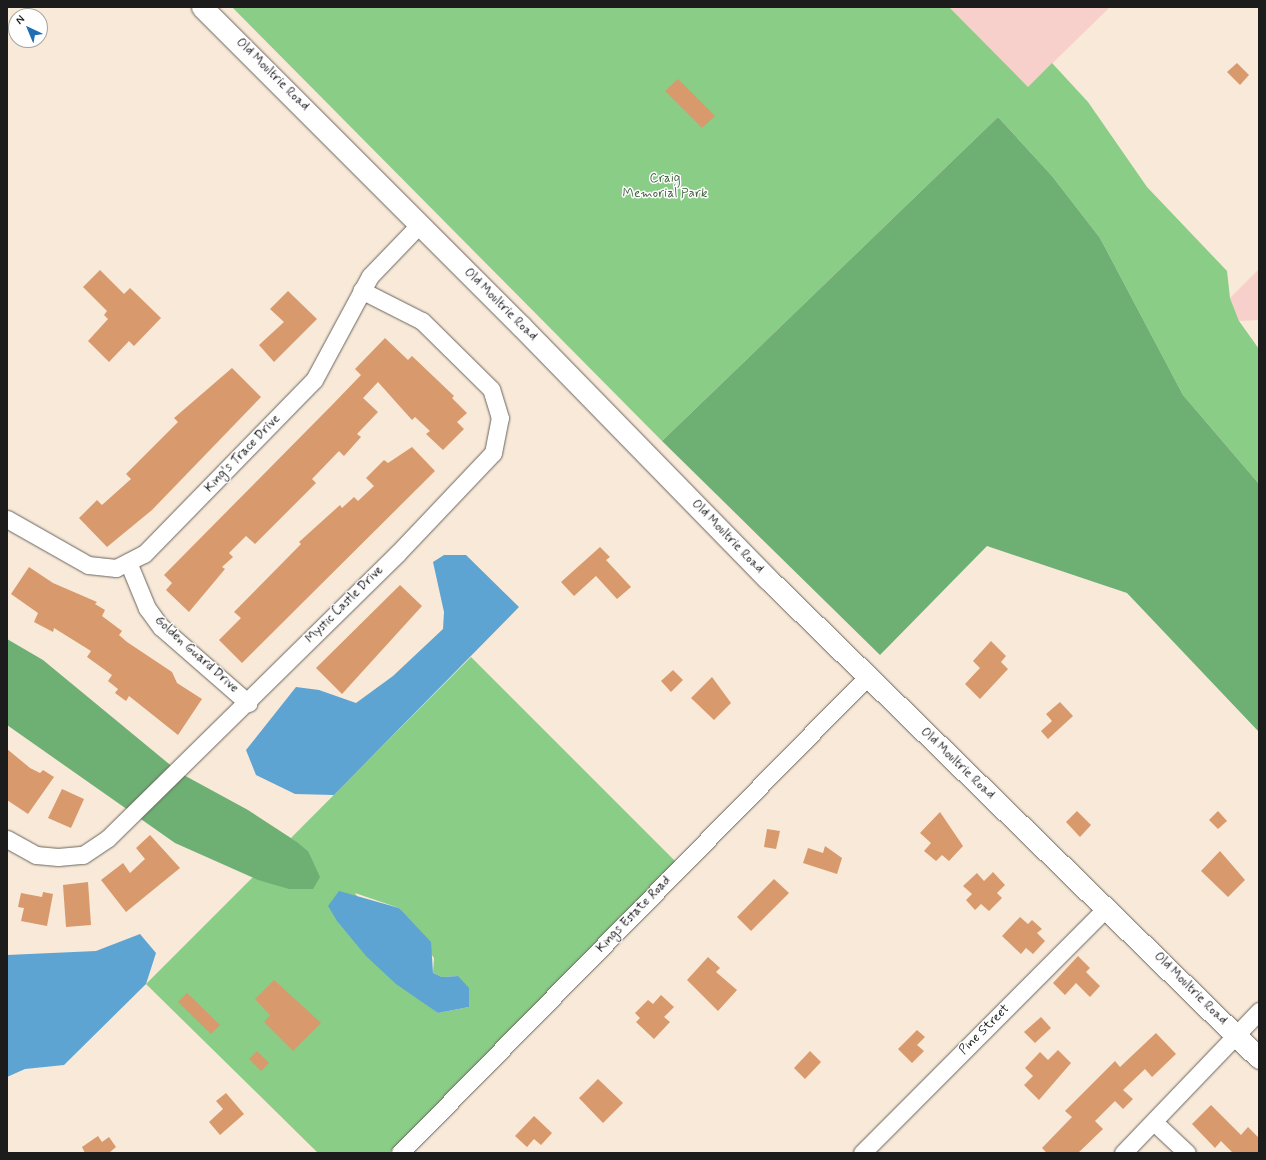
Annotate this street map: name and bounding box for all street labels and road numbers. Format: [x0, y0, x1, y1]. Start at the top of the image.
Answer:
street label: Old Moultrie Road [232, 35, 312, 115]
street label: Old Moultrie Road [460, 265, 540, 345]
street label: King's Trace Drive [203, 413, 283, 495]
street label: Old Moultrie Road [688, 497, 766, 577]
street label: Mystic Castle Drive [302, 562, 388, 648]
street label: Golden Guard Drive [152, 614, 240, 696]
street label: Old Moultrie Road [917, 725, 997, 803]
street label: Kings Estate Road [593, 873, 675, 957]
street label: Old Moultrie Road [1150, 949, 1230, 1029]
street label: Pine Street [957, 1002, 1013, 1058]

